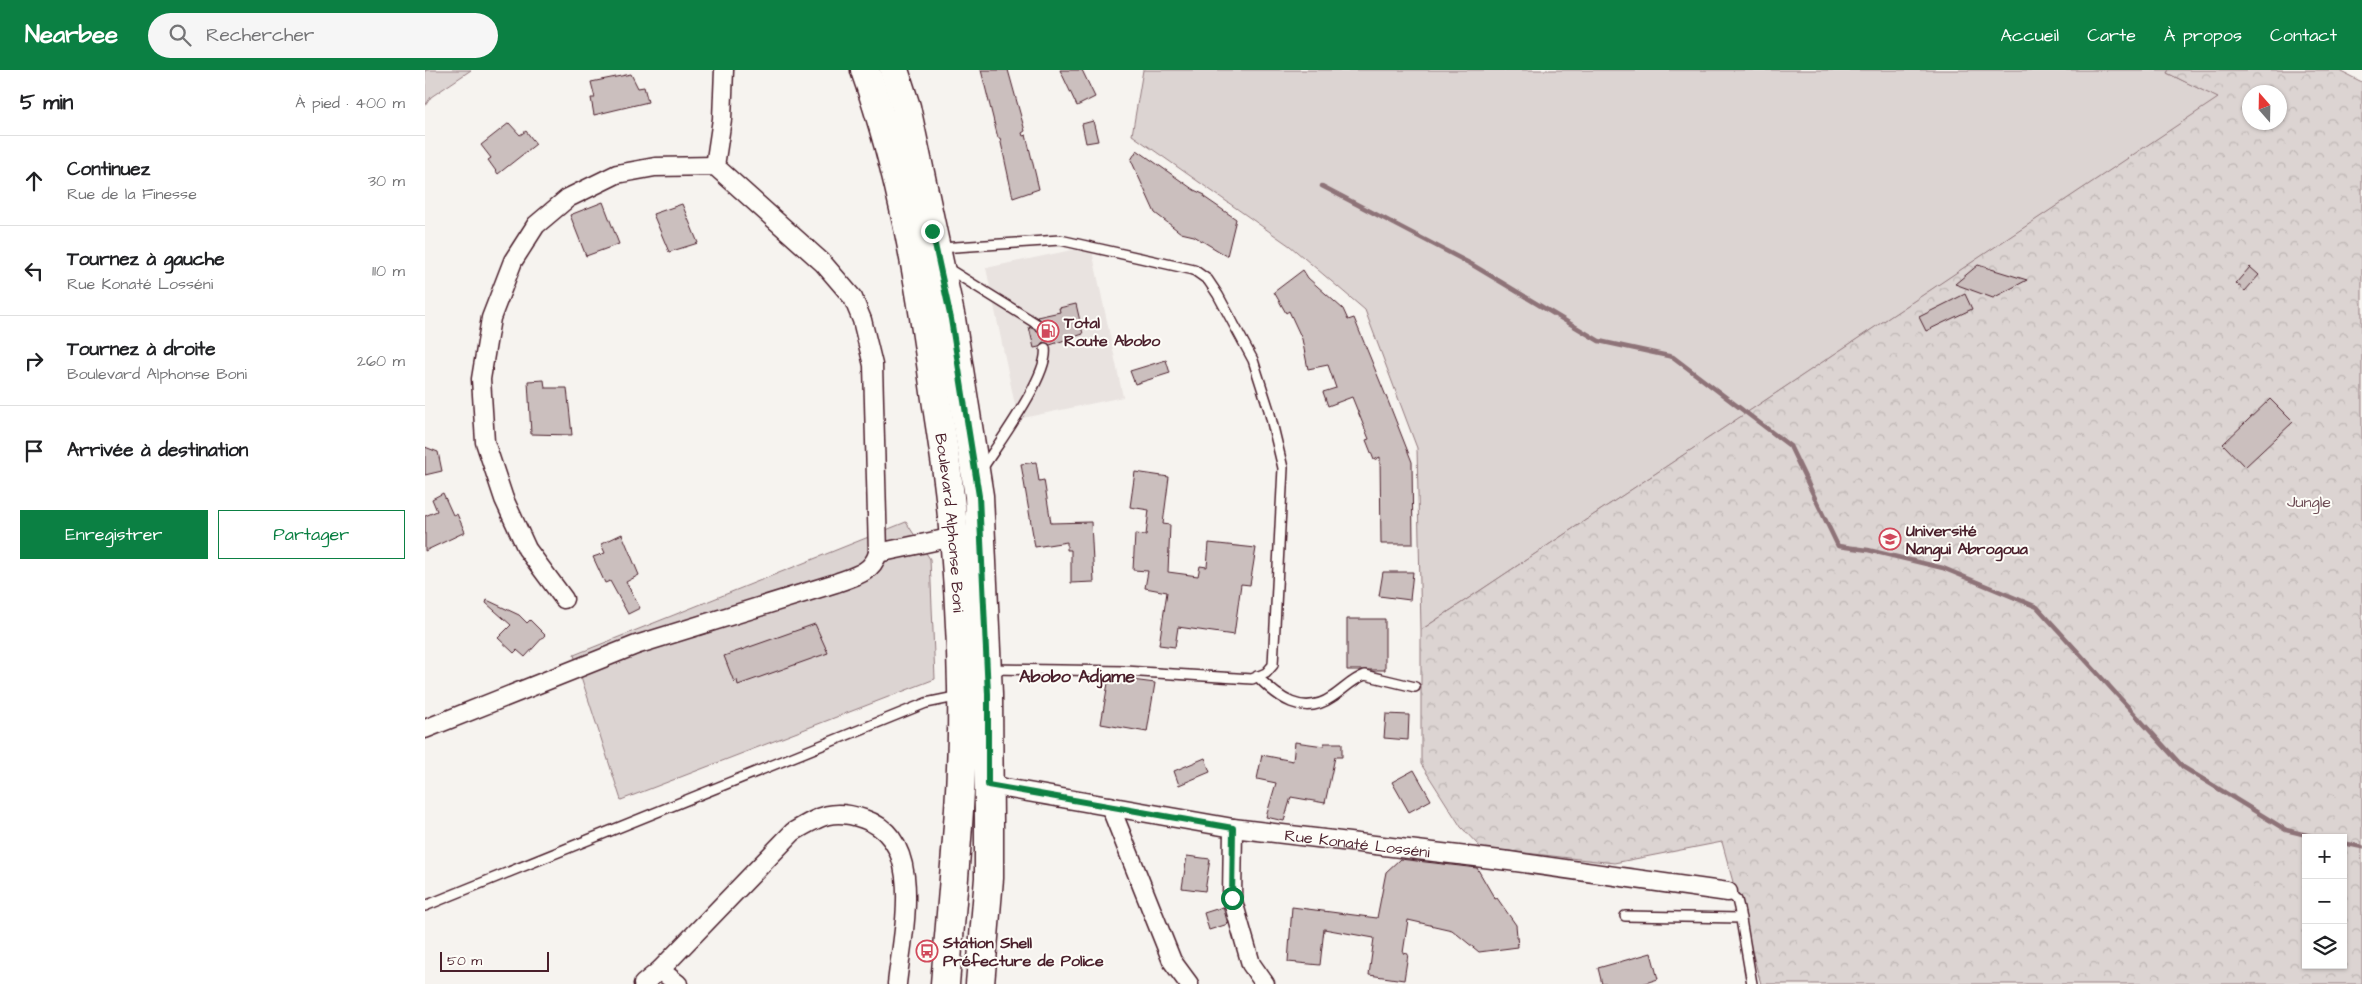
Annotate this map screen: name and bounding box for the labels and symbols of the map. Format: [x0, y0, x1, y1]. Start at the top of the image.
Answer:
north arrow [2242, 85, 2287, 130]
route end [921, 220, 944, 243]
place label: Total Route Abobo [1063, 312, 1161, 352]
fuel station icon: Total Route Abobo [1036, 319, 1060, 343]
street label: Boulevard Alphonse Boni [929, 432, 969, 614]
park label: Jungle [2287, 491, 2331, 514]
place label: Université Nangui Abrogoua [1906, 520, 2029, 562]
school or university icon: Université Nangui Abrogoua [1878, 527, 1902, 551]
district label: Abobo Adjame [1019, 664, 1135, 689]
street label: Rue Konaté Losséni [1283, 824, 1432, 864]
route start [1221, 887, 1244, 910]
place label: Station Shell Préfecture de Police [942, 932, 1104, 972]
bus stop icon: Station Shell Préfecture de Police [915, 939, 939, 963]
scale bar [440, 949, 549, 972]

